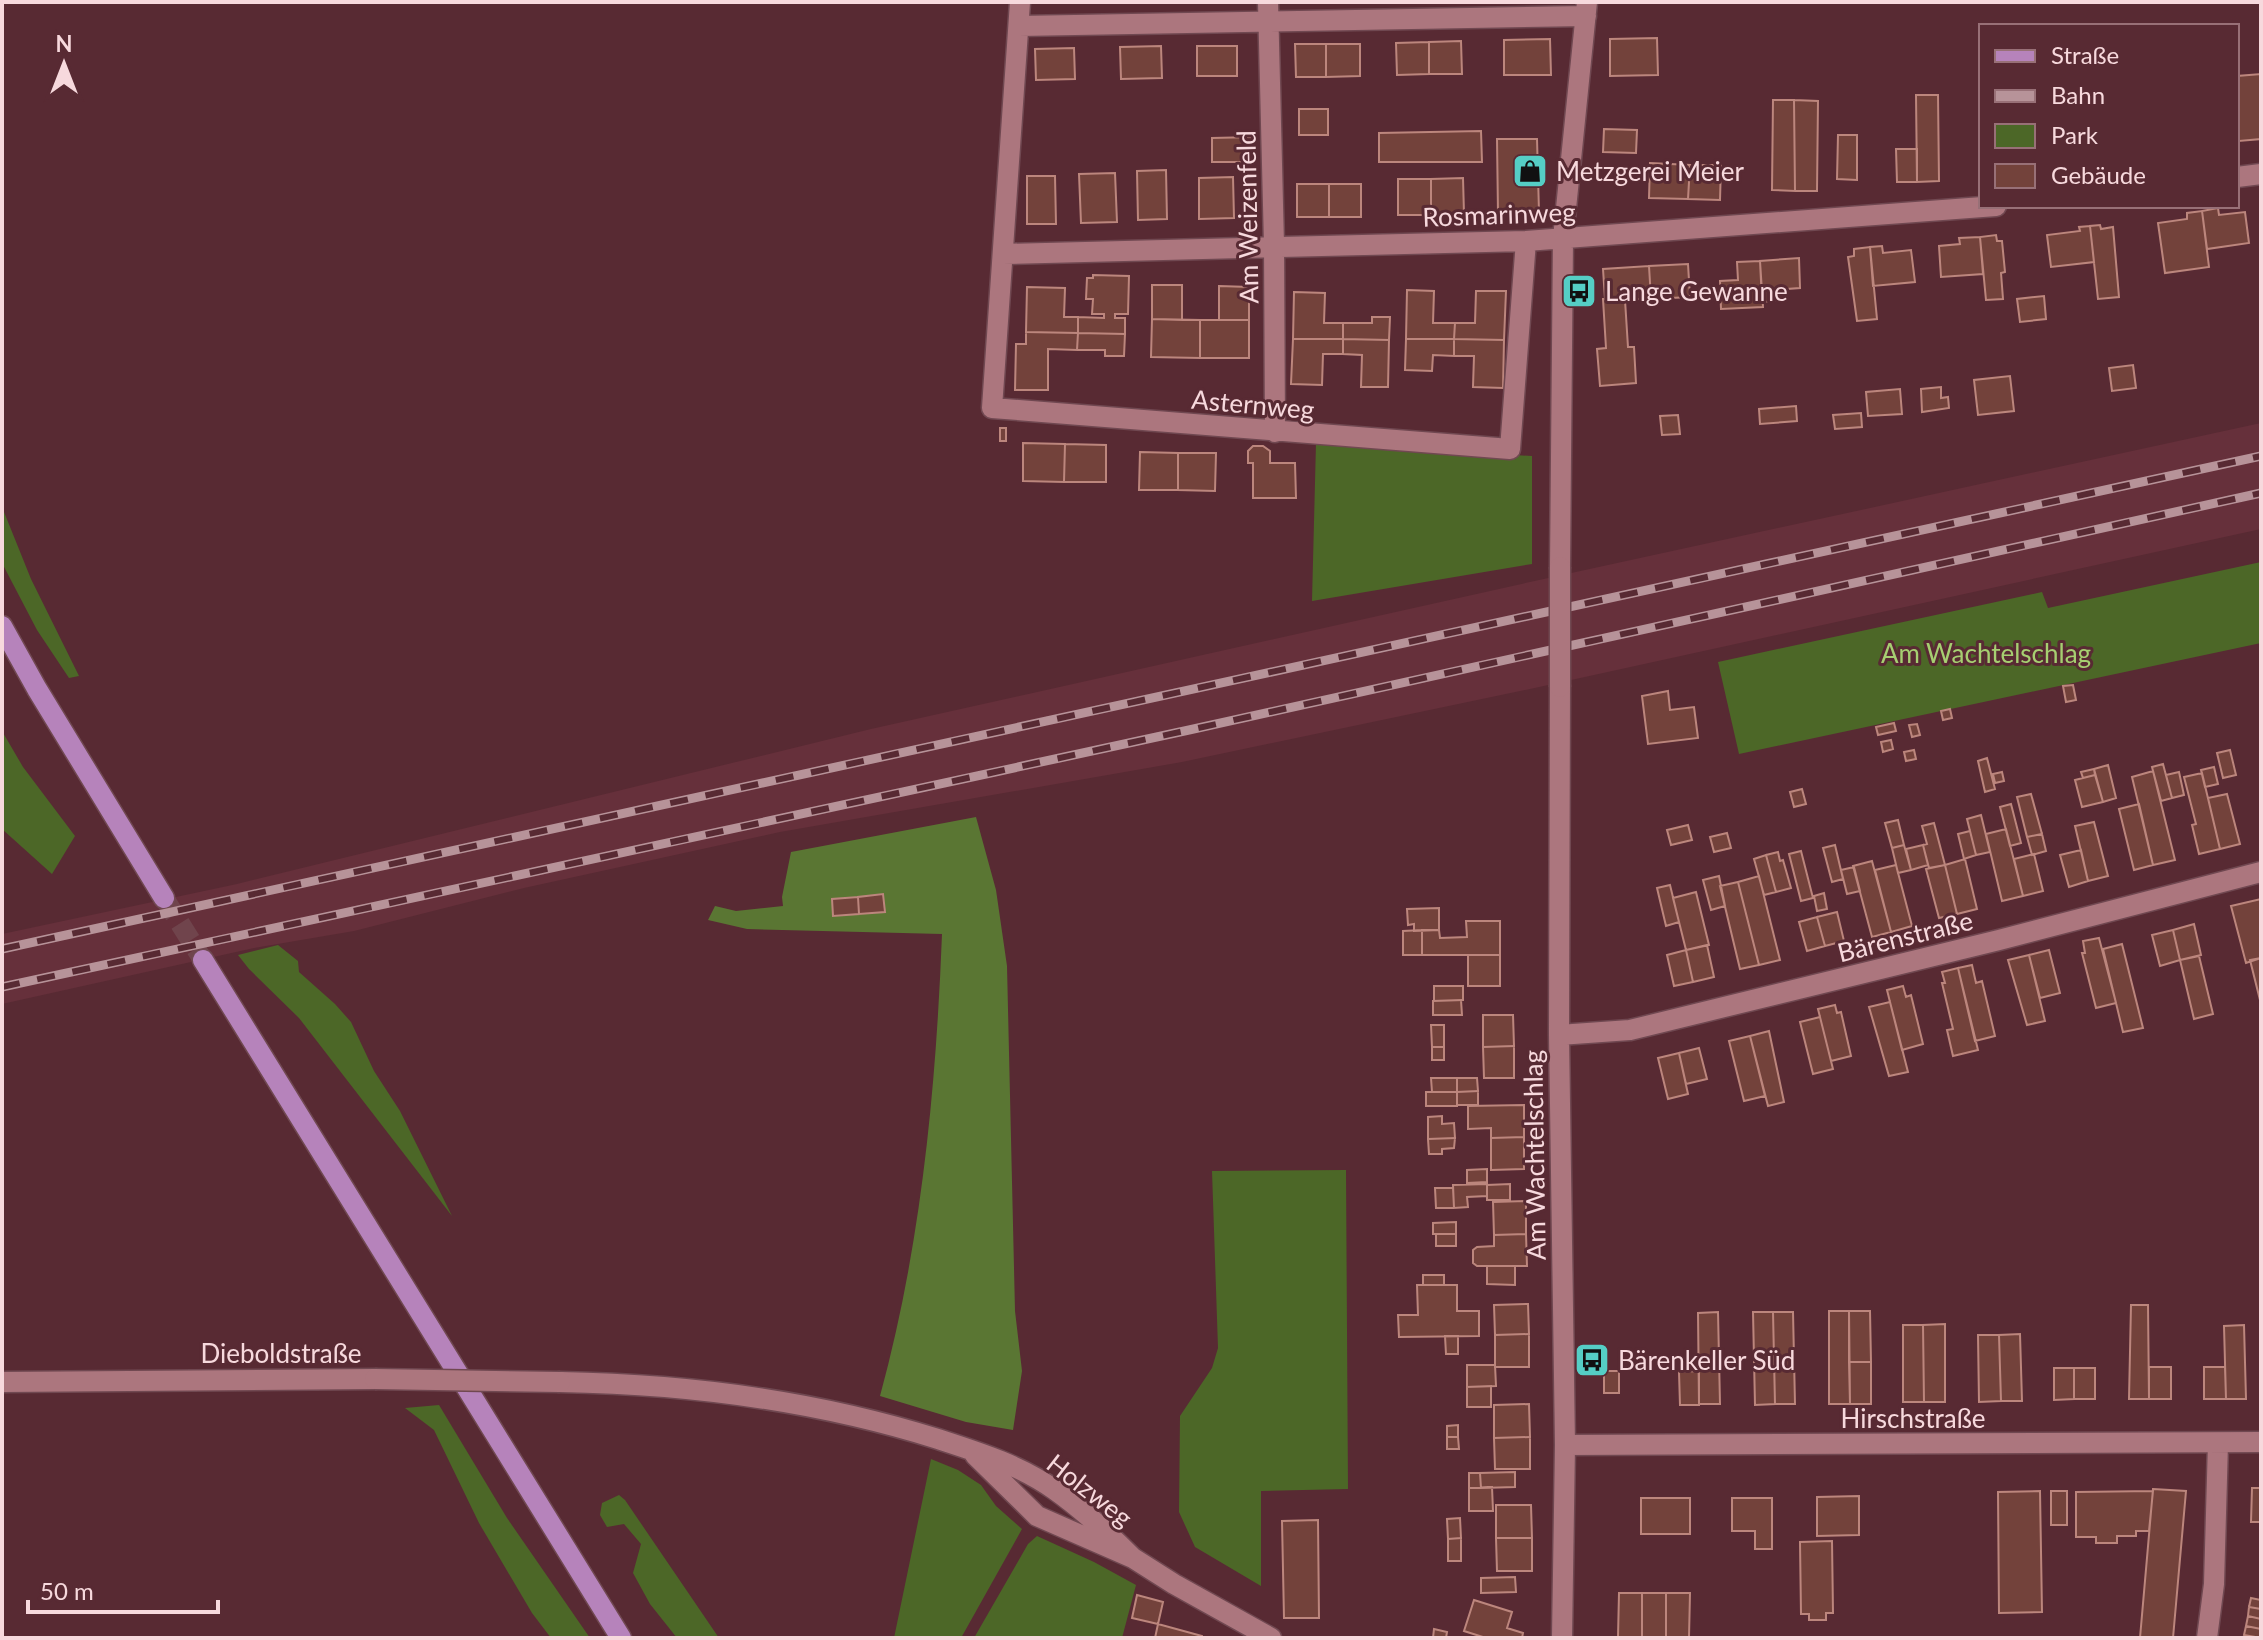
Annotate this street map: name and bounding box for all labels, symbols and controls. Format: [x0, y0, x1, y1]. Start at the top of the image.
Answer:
north arrow [24, 24, 104, 104]
legend [1979, 24, 2239, 208]
text: N [56, 30, 72, 57]
text: Straße [2051, 40, 2119, 69]
text: Bahn [2051, 80, 2105, 109]
text: Park [2051, 120, 2099, 149]
street label: Am Weizenfeld [1229, 130, 1265, 304]
shop icon: Metzgerei Meier [1511, 152, 1549, 190]
place label: Metzgerei Meier [1556, 155, 1744, 187]
text: Gebäude [2051, 160, 2146, 189]
street label: Rosmarinweg [1422, 195, 1576, 233]
bus stop icon: Lange Gewanne [1560, 272, 1598, 310]
place label: Lange Gewanne [1605, 275, 1788, 307]
street label: Asternweg [1190, 383, 1316, 425]
park label: Am Wachtelschlag [1881, 637, 2091, 669]
street label: Bärenstraße [1834, 904, 1976, 968]
street label: Am Wachtelschlag [1516, 1050, 1552, 1260]
street label: Dieboldstraße [200, 1337, 362, 1369]
bus stop icon: Bärenkeller Süd [1573, 1341, 1611, 1379]
place label: Bärenkeller Süd [1618, 1344, 1795, 1376]
street label: Hirschstraße [1840, 1402, 1986, 1434]
street label: Holzweg [1041, 1447, 1139, 1533]
scale bar [28, 1564, 218, 1614]
text: 50 m [40, 1576, 94, 1605]

